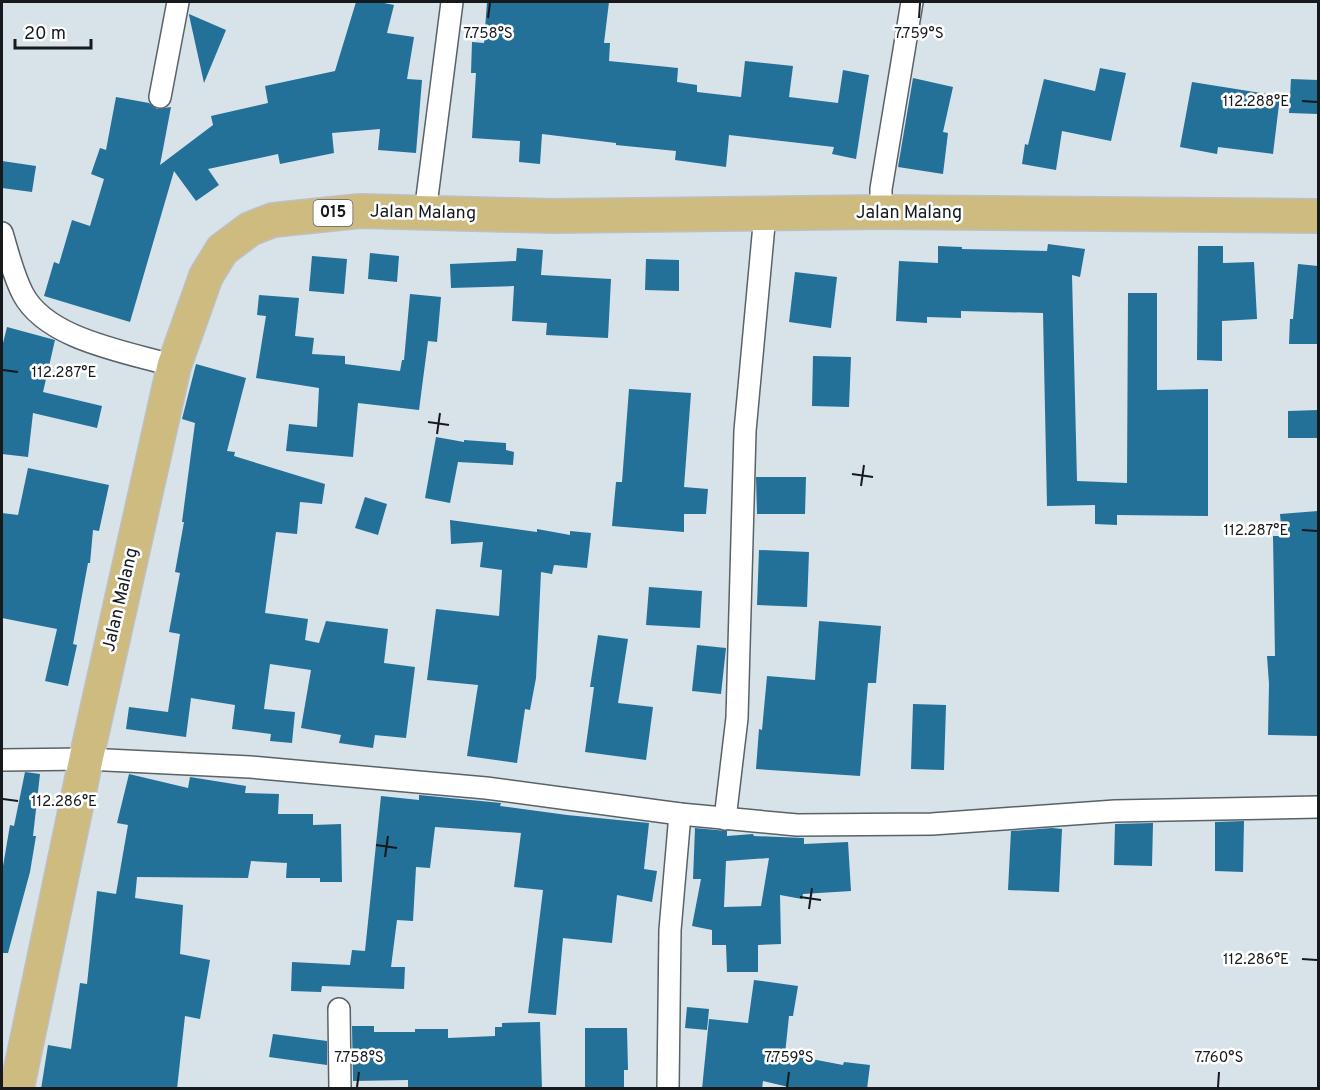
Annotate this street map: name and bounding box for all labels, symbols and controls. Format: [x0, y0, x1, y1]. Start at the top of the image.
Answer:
scale bar [15, 12, 92, 50]
text: 20 m [24, 23, 66, 46]
text: 7.758°S [463, 25, 513, 44]
text: 7.759°S [894, 25, 944, 44]
text: 112.288°E [1223, 93, 1289, 112]
road number: 015 [314, 200, 352, 226]
street label: Jalan Malang [370, 201, 476, 225]
street label: Jalan Malang [856, 202, 962, 225]
text: 112.287°E [32, 364, 96, 383]
text: 112.287°E [1224, 522, 1288, 541]
street label: Jalan Malang [98, 546, 144, 654]
text: 112.286°E [31, 793, 97, 812]
text: 112.286°E [1223, 951, 1289, 970]
text: 7.758°S [334, 1049, 384, 1068]
text: 7.759°S [764, 1049, 814, 1068]
text: 7.760°S [1195, 1049, 1244, 1068]

